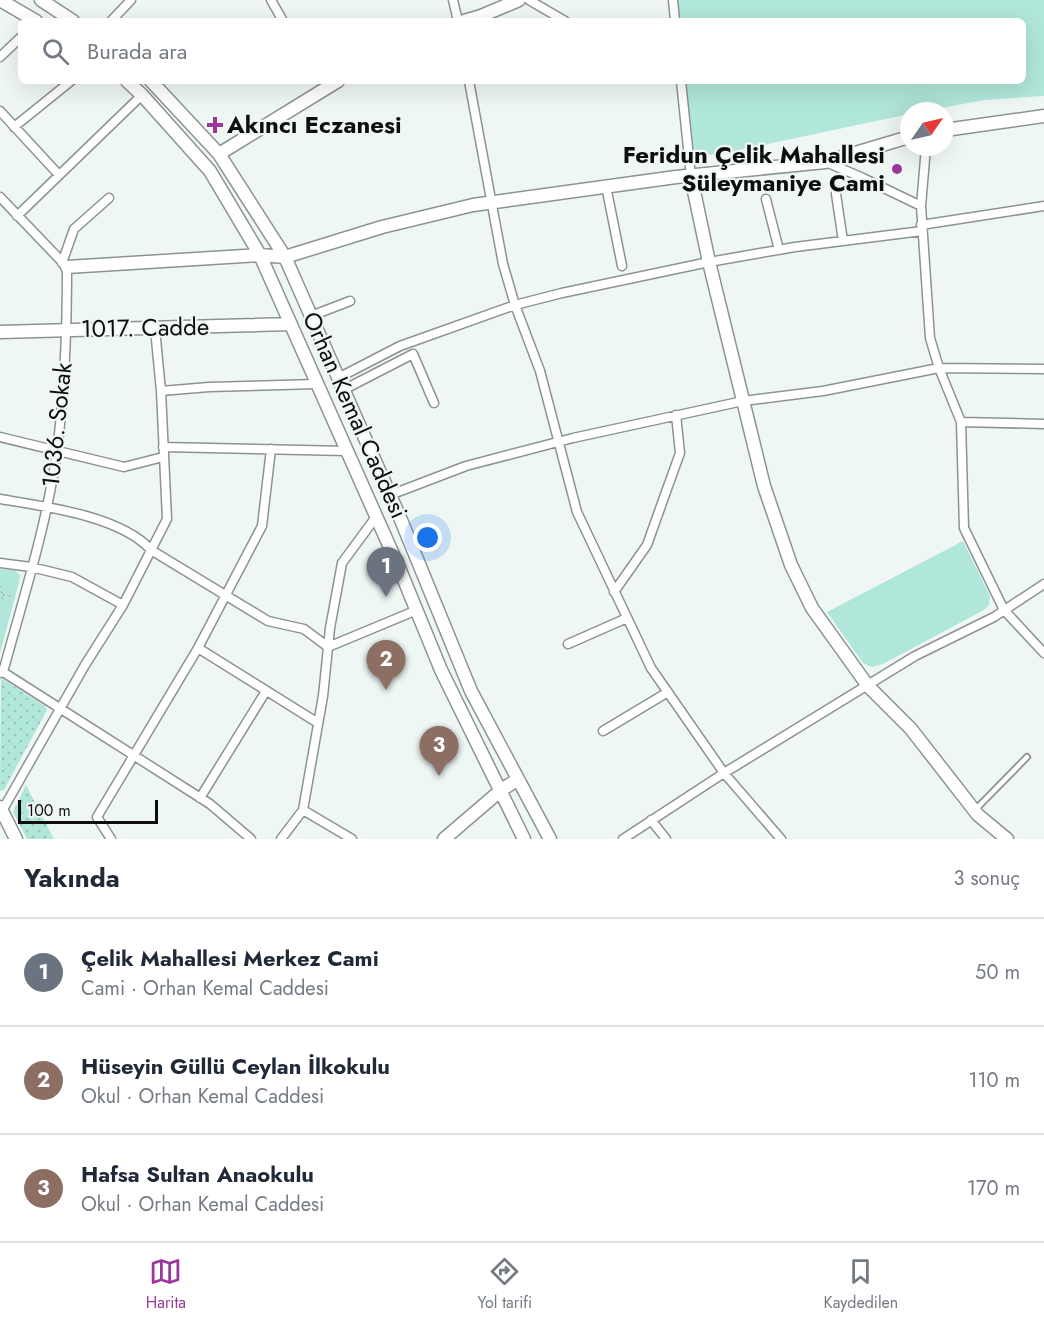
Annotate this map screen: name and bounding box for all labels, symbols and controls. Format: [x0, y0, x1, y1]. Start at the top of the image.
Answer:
search box [18, 18, 1026, 84]
icon: search [39, 35, 72, 68]
text: Burada ara [87, 35, 187, 67]
north arrow [900, 102, 954, 156]
place label: Akıncı Eczanesi [226, 107, 402, 142]
marker: Akıncı Eczanesi [208, 118, 222, 132]
place label: Feridun Çelik Mahallesi Süleymaniye Cami [623, 137, 885, 200]
marker: Feridun Çelik Mahallesi Süleymaniye Cami [890, 162, 904, 176]
street label: Orhan Kemal Caddesi [294, 306, 417, 524]
street label: 1017. Cadde [81, 309, 209, 346]
street label: 1036. Sokak [33, 360, 81, 489]
your location [413, 523, 442, 552]
pin: 1 [366, 548, 406, 597]
pin: 2 [366, 640, 406, 690]
pin: 3 [420, 726, 458, 776]
scale bar [18, 797, 158, 824]
text: 100 m [27, 799, 71, 822]
text: Yakında [24, 859, 120, 897]
text: 3 sonuç [954, 864, 1020, 893]
text: Çelik Mahallesi Merkez Cami [81, 942, 379, 974]
text: 1 [38, 958, 49, 987]
text: 50 m [975, 958, 1020, 987]
text: Cami · Orhan Kemal Caddesi [81, 974, 329, 1003]
text: Hüseyin Güllü Ceylan İlkokulu [81, 1050, 390, 1082]
text: 2 [37, 1066, 50, 1095]
text: 110 m [968, 1066, 1020, 1095]
text: Okul · Orhan Kemal Caddesi [81, 1082, 324, 1111]
text: Hafsa Sultan Anaokulu [81, 1158, 314, 1190]
text: 3 [37, 1174, 50, 1203]
text: 170 m [967, 1174, 1020, 1203]
text: Okul · Orhan Kemal Caddesi [81, 1190, 324, 1219]
tab: Harita [146, 1255, 186, 1314]
tab: Yol tarifi [478, 1255, 532, 1314]
tab: Kaydedilen [824, 1255, 898, 1314]

